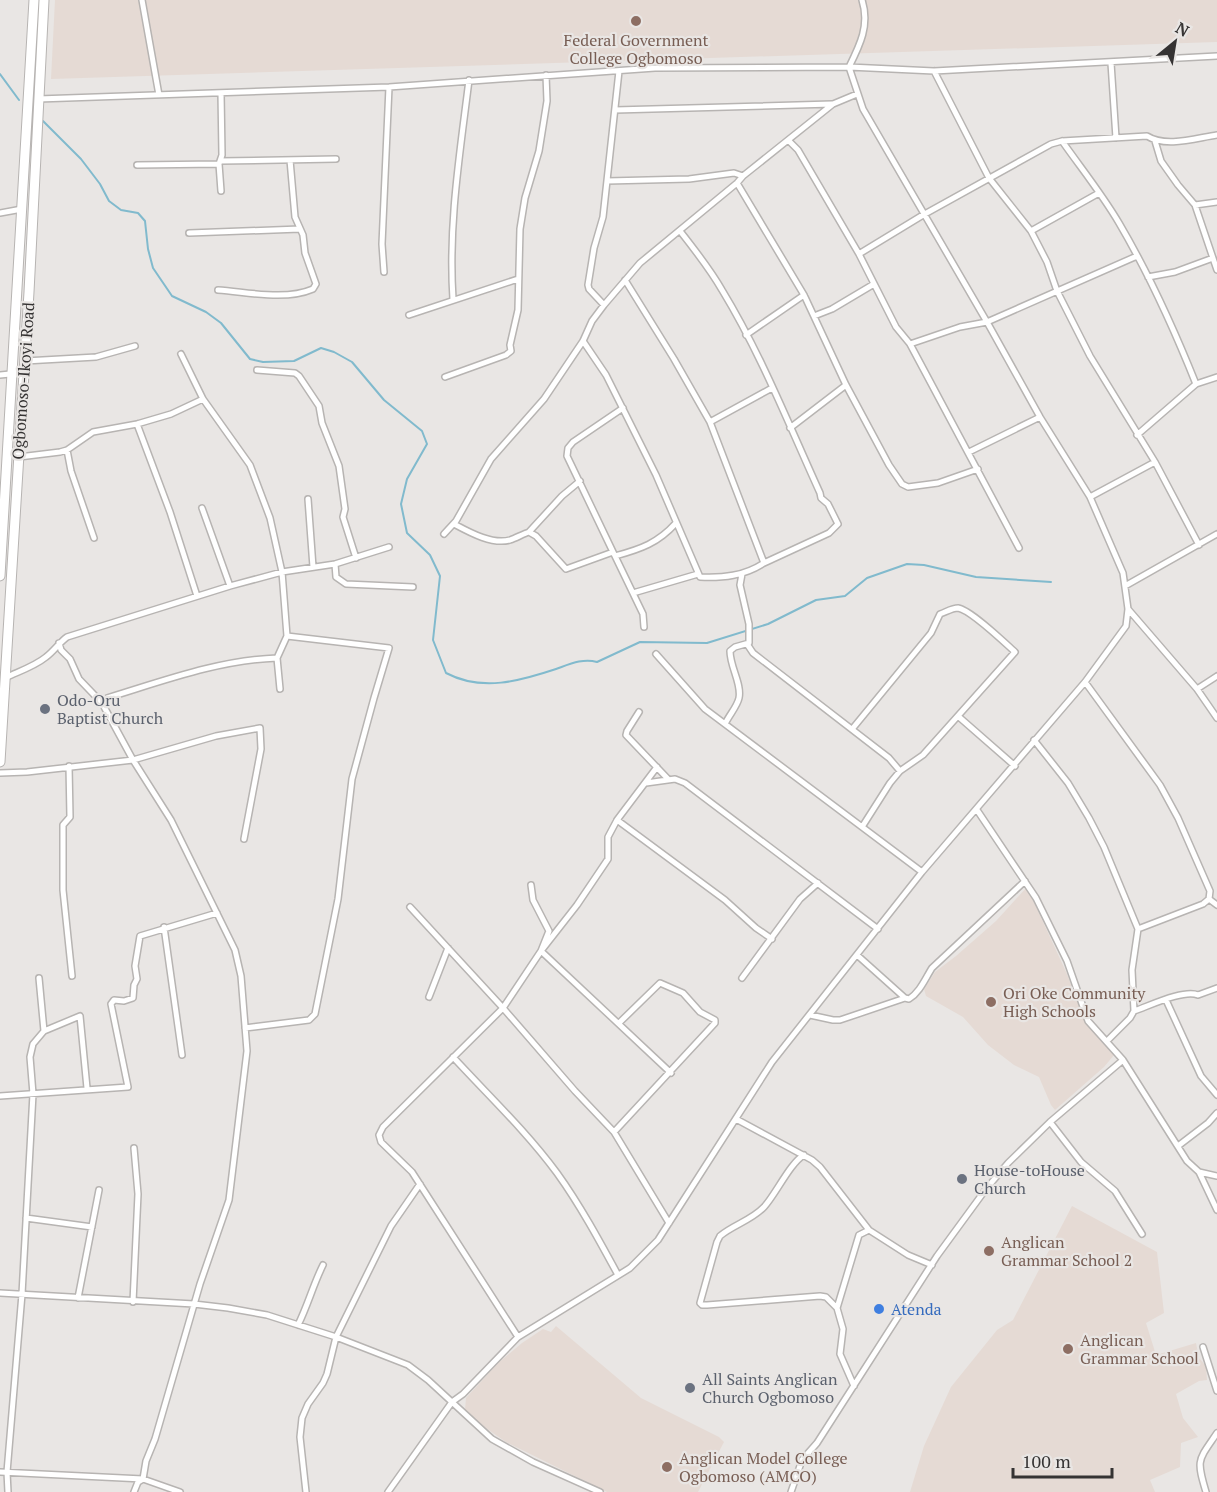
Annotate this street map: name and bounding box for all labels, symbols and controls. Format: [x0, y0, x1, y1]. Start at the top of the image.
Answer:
north arrow [1145, 12, 1205, 72]
marker: Federal Government College Ogbomoso [629, 14, 643, 28]
text: N [1172, 16, 1193, 42]
place label: Federal Government College Ogbomoso [564, 29, 709, 69]
street label: Ogbomoso-Ikoyi Road [7, 301, 39, 460]
place label: Odo-Oru Baptist Church [57, 689, 164, 729]
marker: Odo-Oru Baptist Church [38, 702, 52, 716]
place label: Ori Oke Community High Schools [1003, 982, 1146, 1022]
marker: Ori Oke Community High Schools [984, 995, 998, 1009]
place label: House-toHouse Church [974, 1159, 1085, 1199]
marker: House-toHouse Church [955, 1172, 969, 1186]
place label: Anglican Grammar School 2 [1001, 1231, 1132, 1271]
marker: Anglican Grammar School 2 [982, 1244, 996, 1258]
place label: Atenda [891, 1298, 942, 1320]
marker: Atenda [872, 1302, 886, 1316]
place label: Anglican Grammar School [1080, 1329, 1199, 1369]
marker: Anglican Grammar School [1061, 1342, 1075, 1356]
place label: All Saints Anglican Church Ogbomoso [702, 1368, 838, 1408]
marker: All Saints Anglican Church Ogbomoso [683, 1381, 697, 1395]
scale bar [1013, 1441, 1112, 1479]
place label: Anglican Model College Ogbomoso (AMCO) [679, 1447, 848, 1487]
text: 100 m [1022, 1449, 1071, 1473]
marker: Anglican Model College Ogbomoso (AMCO) [660, 1460, 674, 1474]

